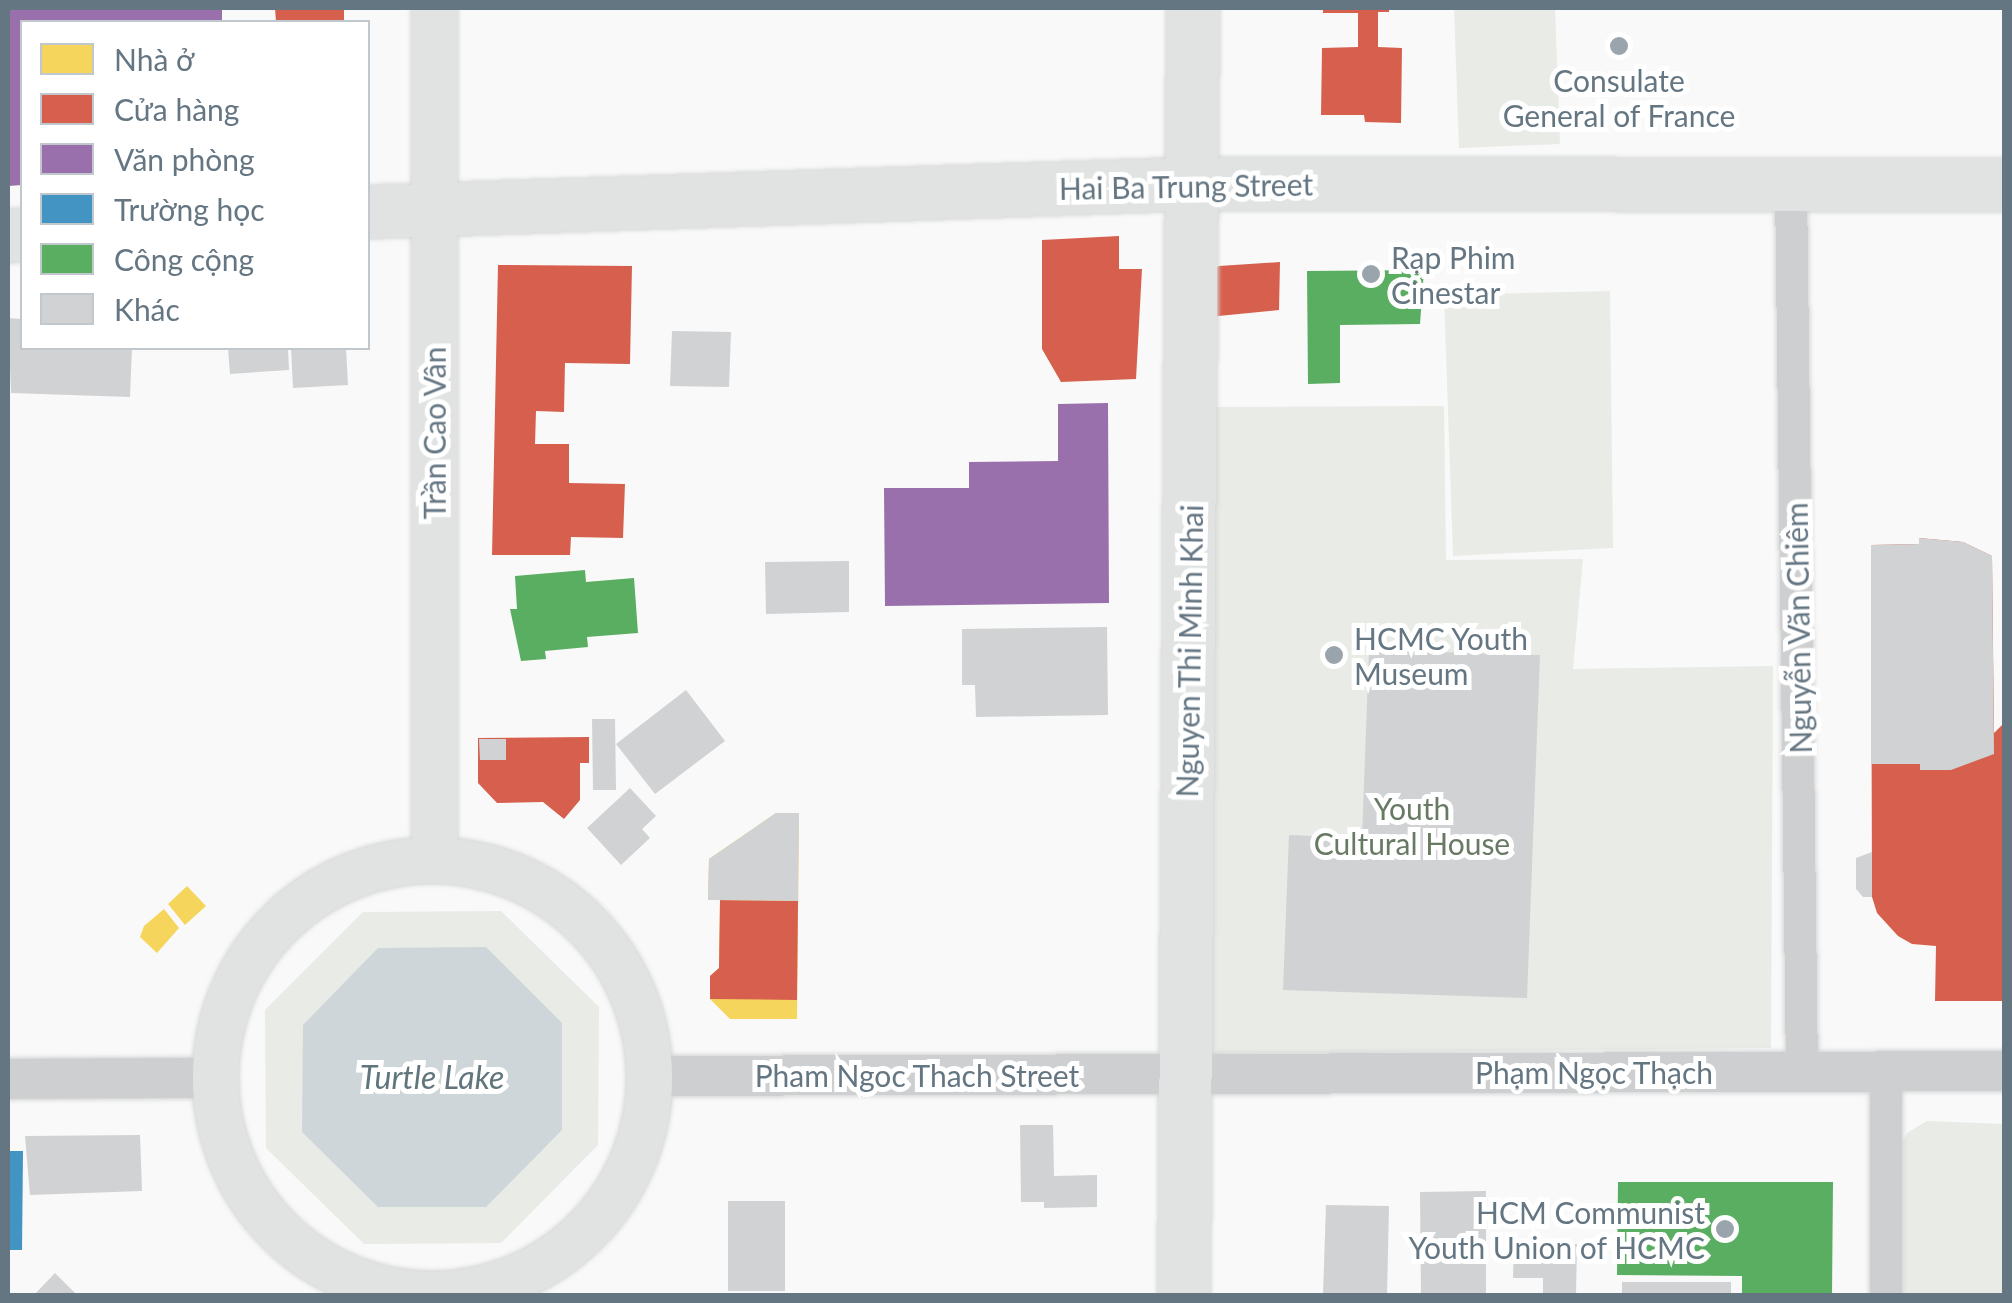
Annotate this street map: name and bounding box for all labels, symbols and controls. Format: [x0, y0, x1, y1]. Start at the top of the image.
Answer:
legend [20, 20, 370, 350]
marker: Consulate General of France [1608, 35, 1630, 57]
text: Nhà ở [114, 41, 194, 77]
place label: Consulate General of France [1502, 62, 1736, 132]
text: Cửa hàng [114, 91, 239, 127]
text: Văn phòng [114, 141, 255, 177]
street label: Hai Ba Trung Street [1058, 166, 1314, 206]
text: Trường học [114, 191, 265, 227]
place label: Rạp Phim Cinestar [1391, 239, 1516, 310]
text: Công cộng [114, 241, 254, 277]
marker: Rạp Phim Cinestar [1360, 263, 1382, 285]
text: Khác [114, 291, 180, 327]
street label: Trần Cao Vân [416, 346, 452, 520]
street label: Nguyễn Văn Chiêm [1778, 502, 1818, 754]
street label: Nguyen Thi Minh Khai [1168, 504, 1210, 798]
place label: HCMC Youth Museum [1354, 620, 1529, 690]
marker: HCMC Youth Museum [1323, 644, 1345, 666]
park label: Youth Cultural House [1314, 790, 1510, 860]
street label: Phạm Ngọc Thạch [1475, 1054, 1713, 1090]
street label: Pham Ngoc Thach Street [754, 1057, 1080, 1093]
water label: Turtle Lake [360, 1058, 504, 1096]
place label: HCM Communist Youth Union of HCMC [1408, 1194, 1705, 1264]
marker: HCM Communist Youth Union of HCMC [1714, 1218, 1736, 1240]

